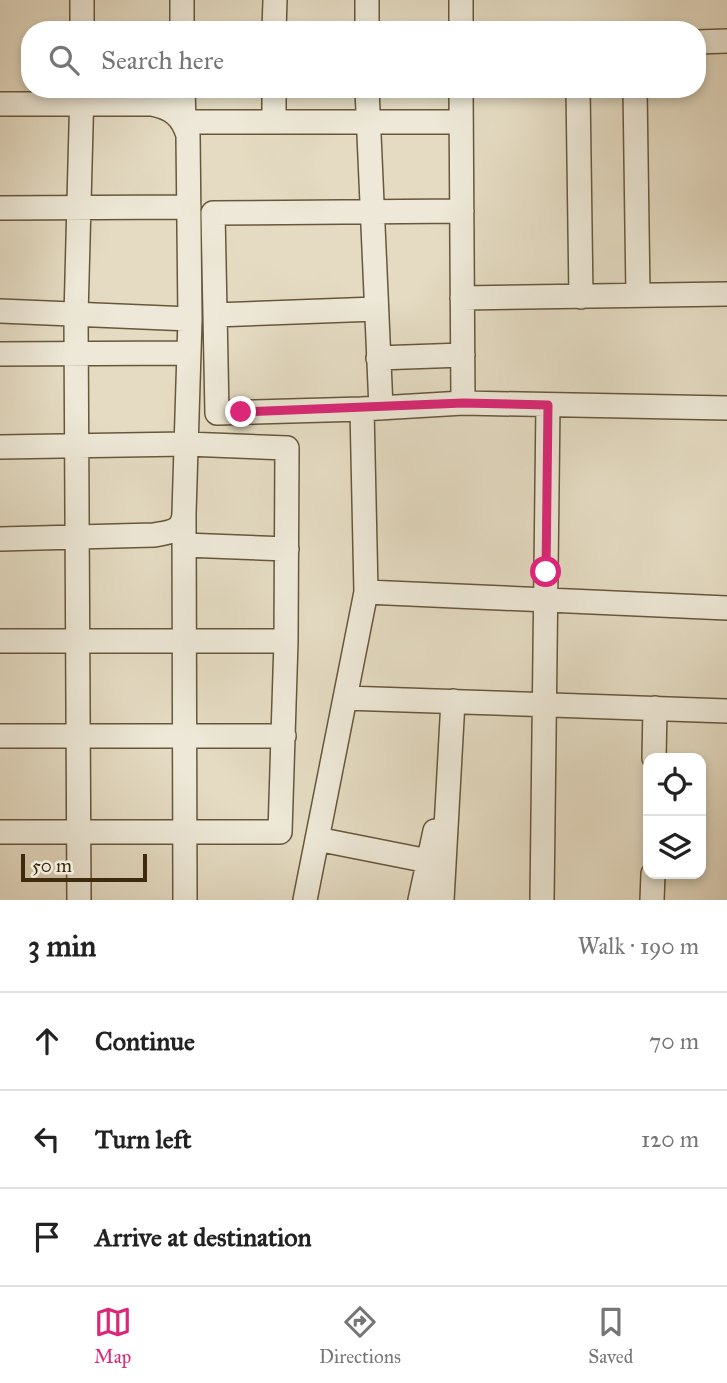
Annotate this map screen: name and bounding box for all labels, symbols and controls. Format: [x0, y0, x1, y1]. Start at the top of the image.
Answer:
search box [21, 21, 706, 98]
icon: search [45, 41, 83, 79]
text: Search here [101, 44, 224, 76]
route end [225, 396, 256, 427]
route start [530, 556, 561, 587]
map controls [643, 753, 706, 879]
button: locate [643, 753, 706, 816]
button: layers [643, 816, 706, 879]
scale bar [21, 851, 147, 883]
text: 50 m [32, 854, 72, 877]
text: 3 min [28, 928, 96, 964]
text: Walk · 190 m [578, 932, 699, 960]
icon: ahead [28, 1022, 66, 1060]
text: Continue [95, 1025, 195, 1057]
text: 70 m [649, 1027, 699, 1055]
icon: left [28, 1120, 66, 1158]
text: Turn left [95, 1123, 191, 1155]
text: 120 m [641, 1125, 699, 1153]
icon: arrive [28, 1218, 66, 1256]
text: Arrive at destination [95, 1221, 312, 1253]
tab: Map [94, 1303, 132, 1368]
tab: Directions [319, 1303, 401, 1368]
tab: Saved [588, 1303, 633, 1368]

